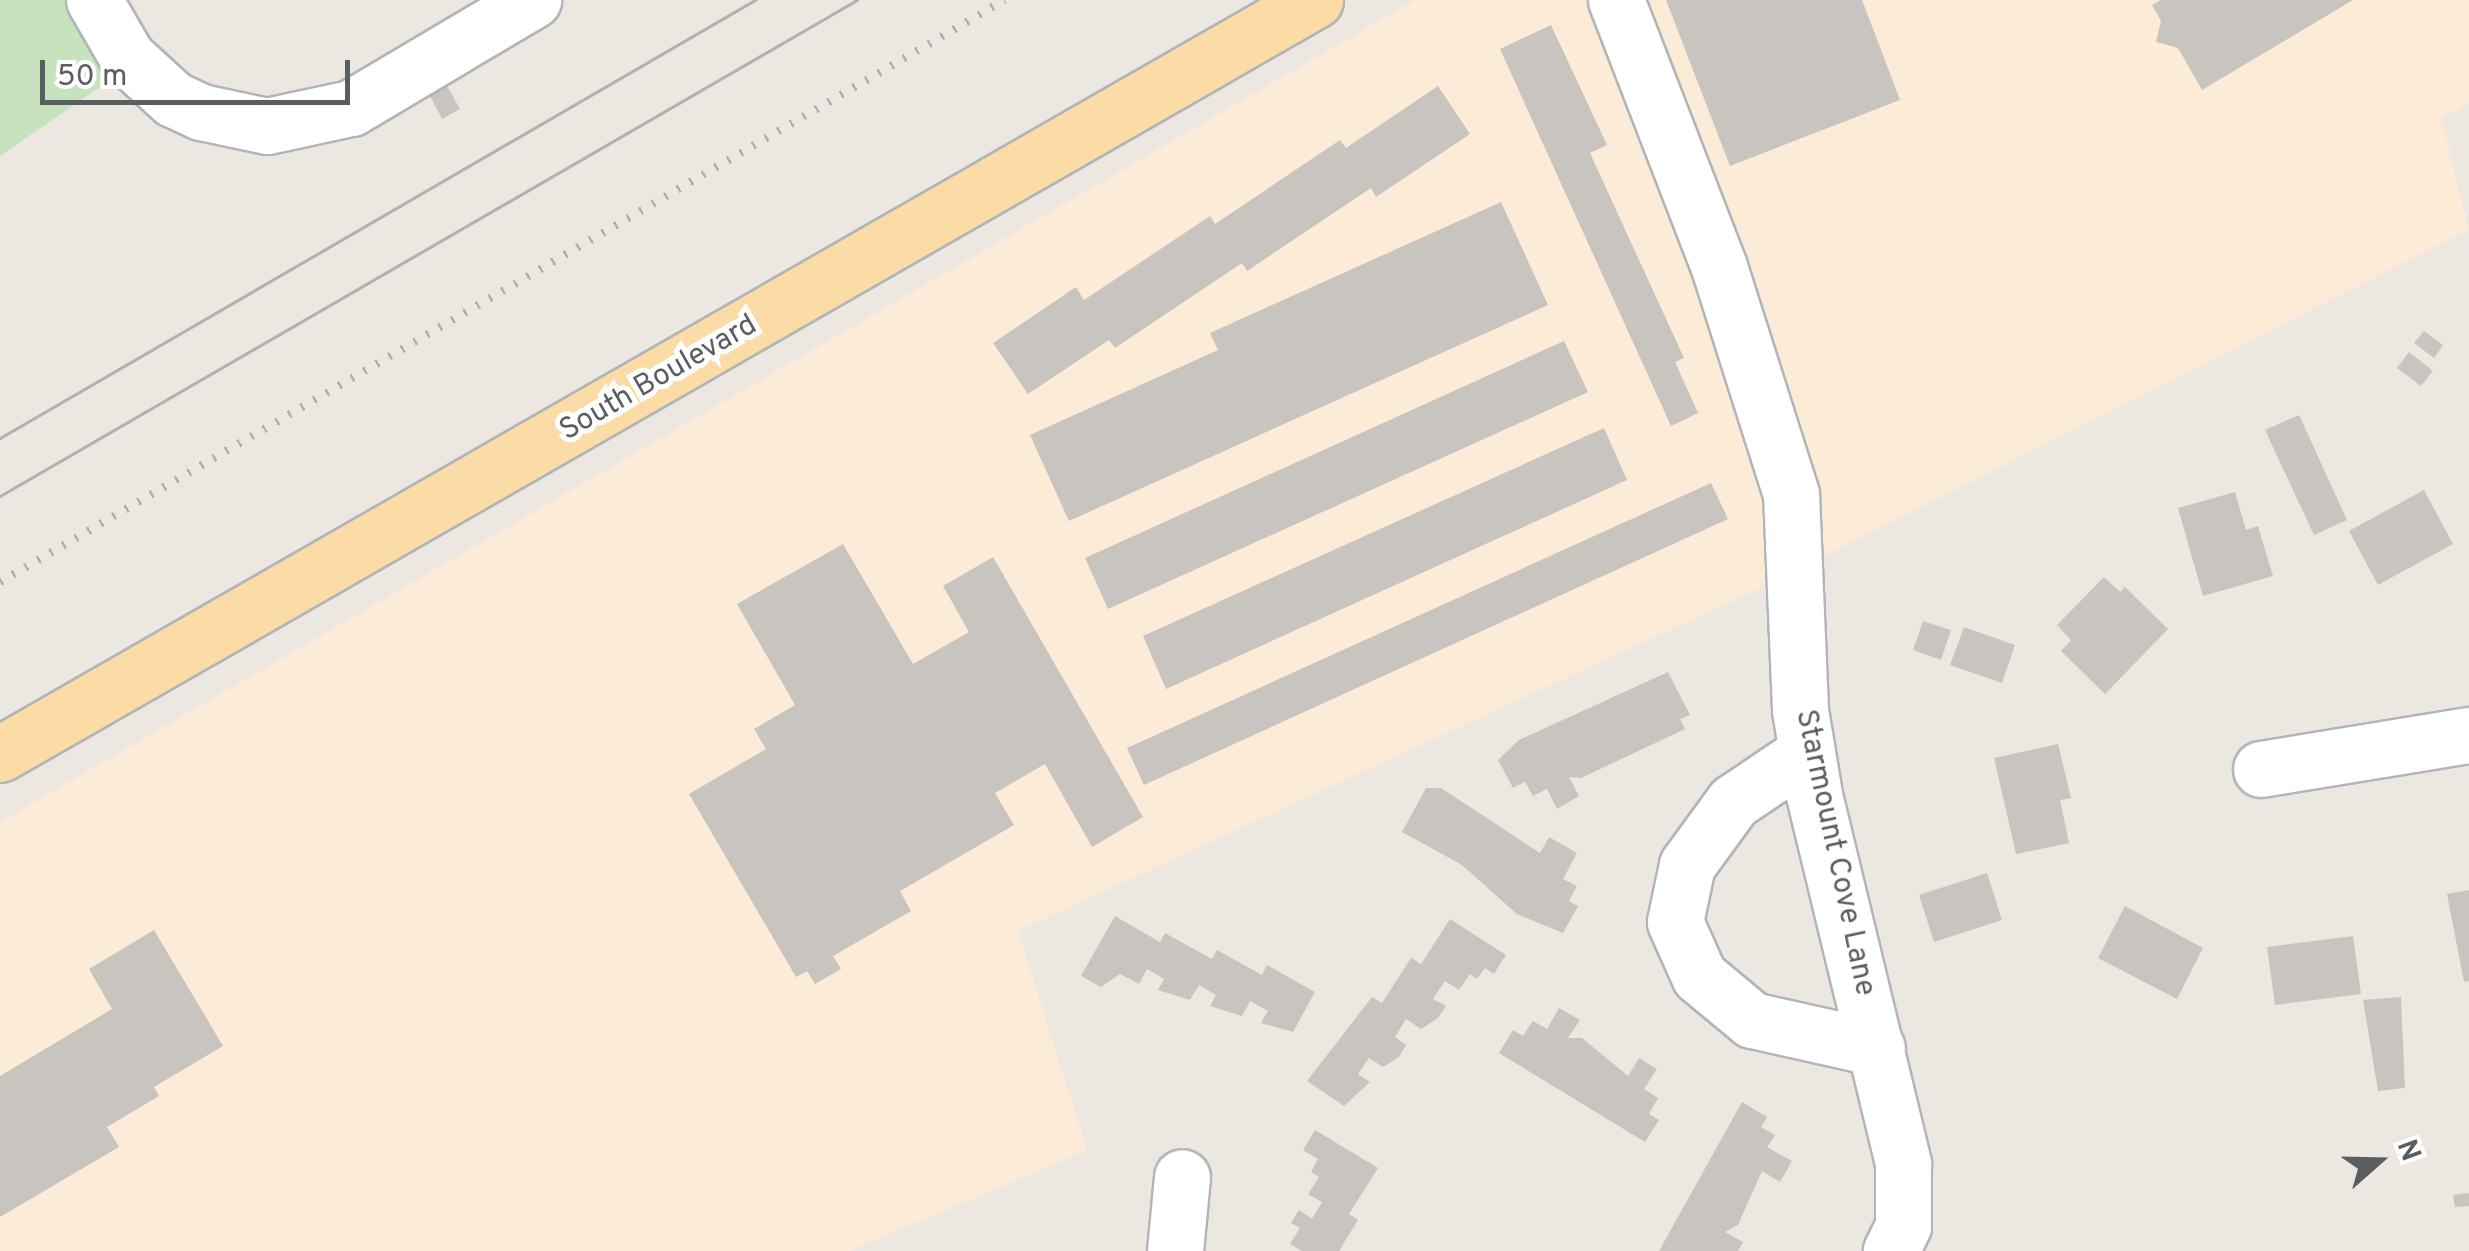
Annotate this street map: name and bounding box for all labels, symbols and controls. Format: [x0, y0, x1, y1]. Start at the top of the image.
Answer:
scale bar [45, 40, 355, 102]
text: 50 m [57, 59, 127, 96]
street label: South Boulevard [554, 308, 764, 450]
street label: Starmount Cove Lane [1786, 706, 1882, 1000]
north arrow [2329, 1111, 2429, 1211]
text: N [2387, 1135, 2428, 1166]

